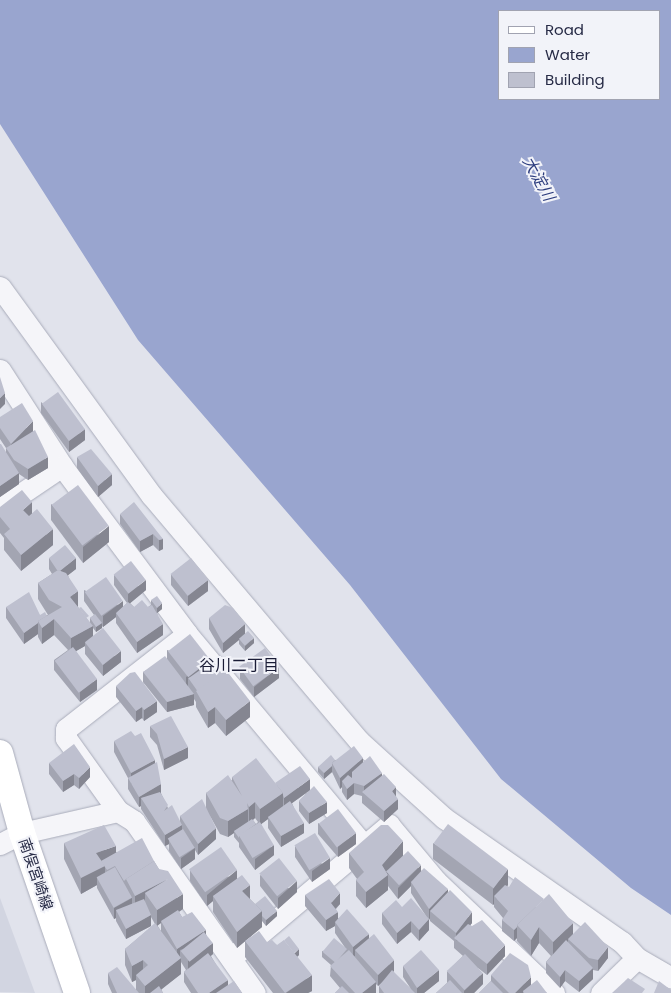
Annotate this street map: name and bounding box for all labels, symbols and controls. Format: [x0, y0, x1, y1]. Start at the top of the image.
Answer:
legend [498, 10, 661, 100]
text: Road [545, 19, 584, 40]
text: Water [545, 44, 590, 65]
text: Building [545, 69, 605, 90]
water label: 大淀川 [518, 153, 558, 205]
district label: 谷川二丁目 [199, 656, 279, 676]
street label: 南俣宮崎線 [15, 836, 57, 912]

